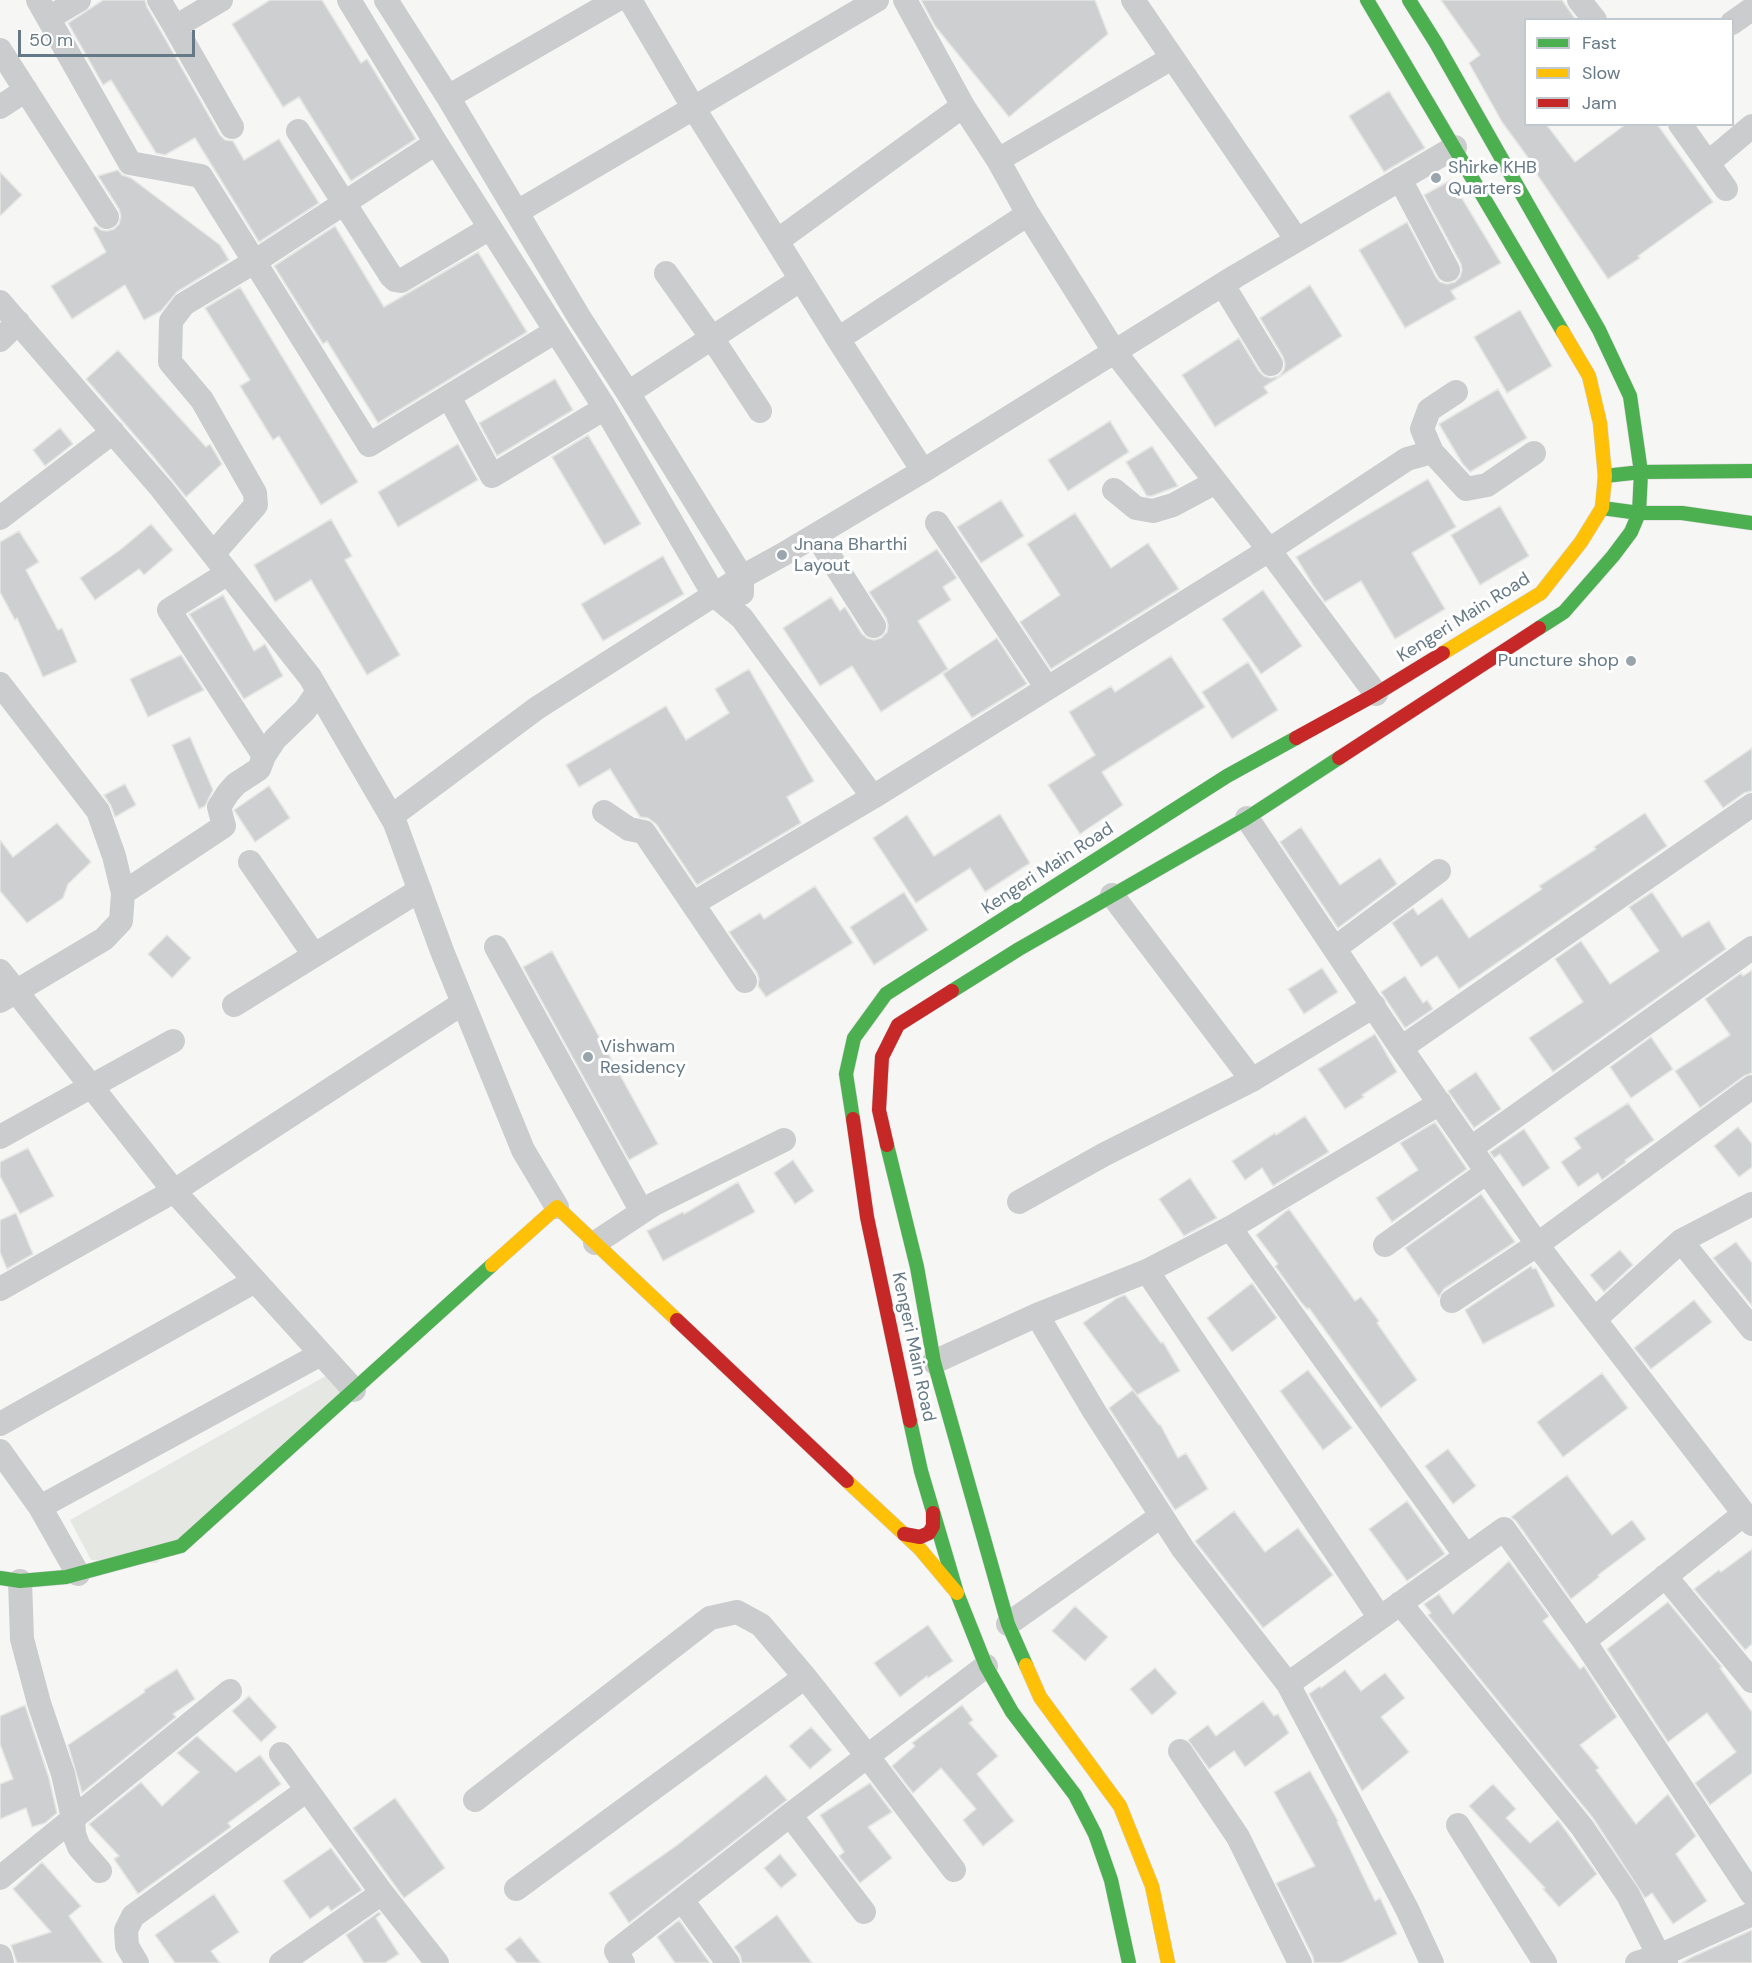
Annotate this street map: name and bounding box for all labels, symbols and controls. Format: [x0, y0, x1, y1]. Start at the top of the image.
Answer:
scale bar [21, 18, 198, 56]
legend [1524, 18, 1734, 126]
text: 50 m [29, 28, 73, 52]
text: Fast [1582, 31, 1617, 55]
text: Slow [1582, 61, 1621, 85]
text: Jam [1582, 91, 1617, 115]
place label: Shirke KHB Quarters [1448, 157, 1537, 200]
marker: Shirke KHB Quarters [1429, 171, 1443, 185]
place label: Jnana Bharthi Layout [794, 534, 907, 576]
marker: Jnana Bharthi Layout [775, 548, 789, 562]
street label: Kengeri Main Road [1394, 568, 1534, 668]
place label: Puncture shop [1498, 650, 1619, 672]
marker: Puncture shop [1624, 654, 1638, 668]
street label: Kengeri Main Road [978, 818, 1118, 920]
place label: Vishwam Residency [600, 1036, 686, 1078]
marker: Vishwam Residency [581, 1050, 595, 1064]
street label: Kengeri Main Road [887, 1270, 939, 1424]

